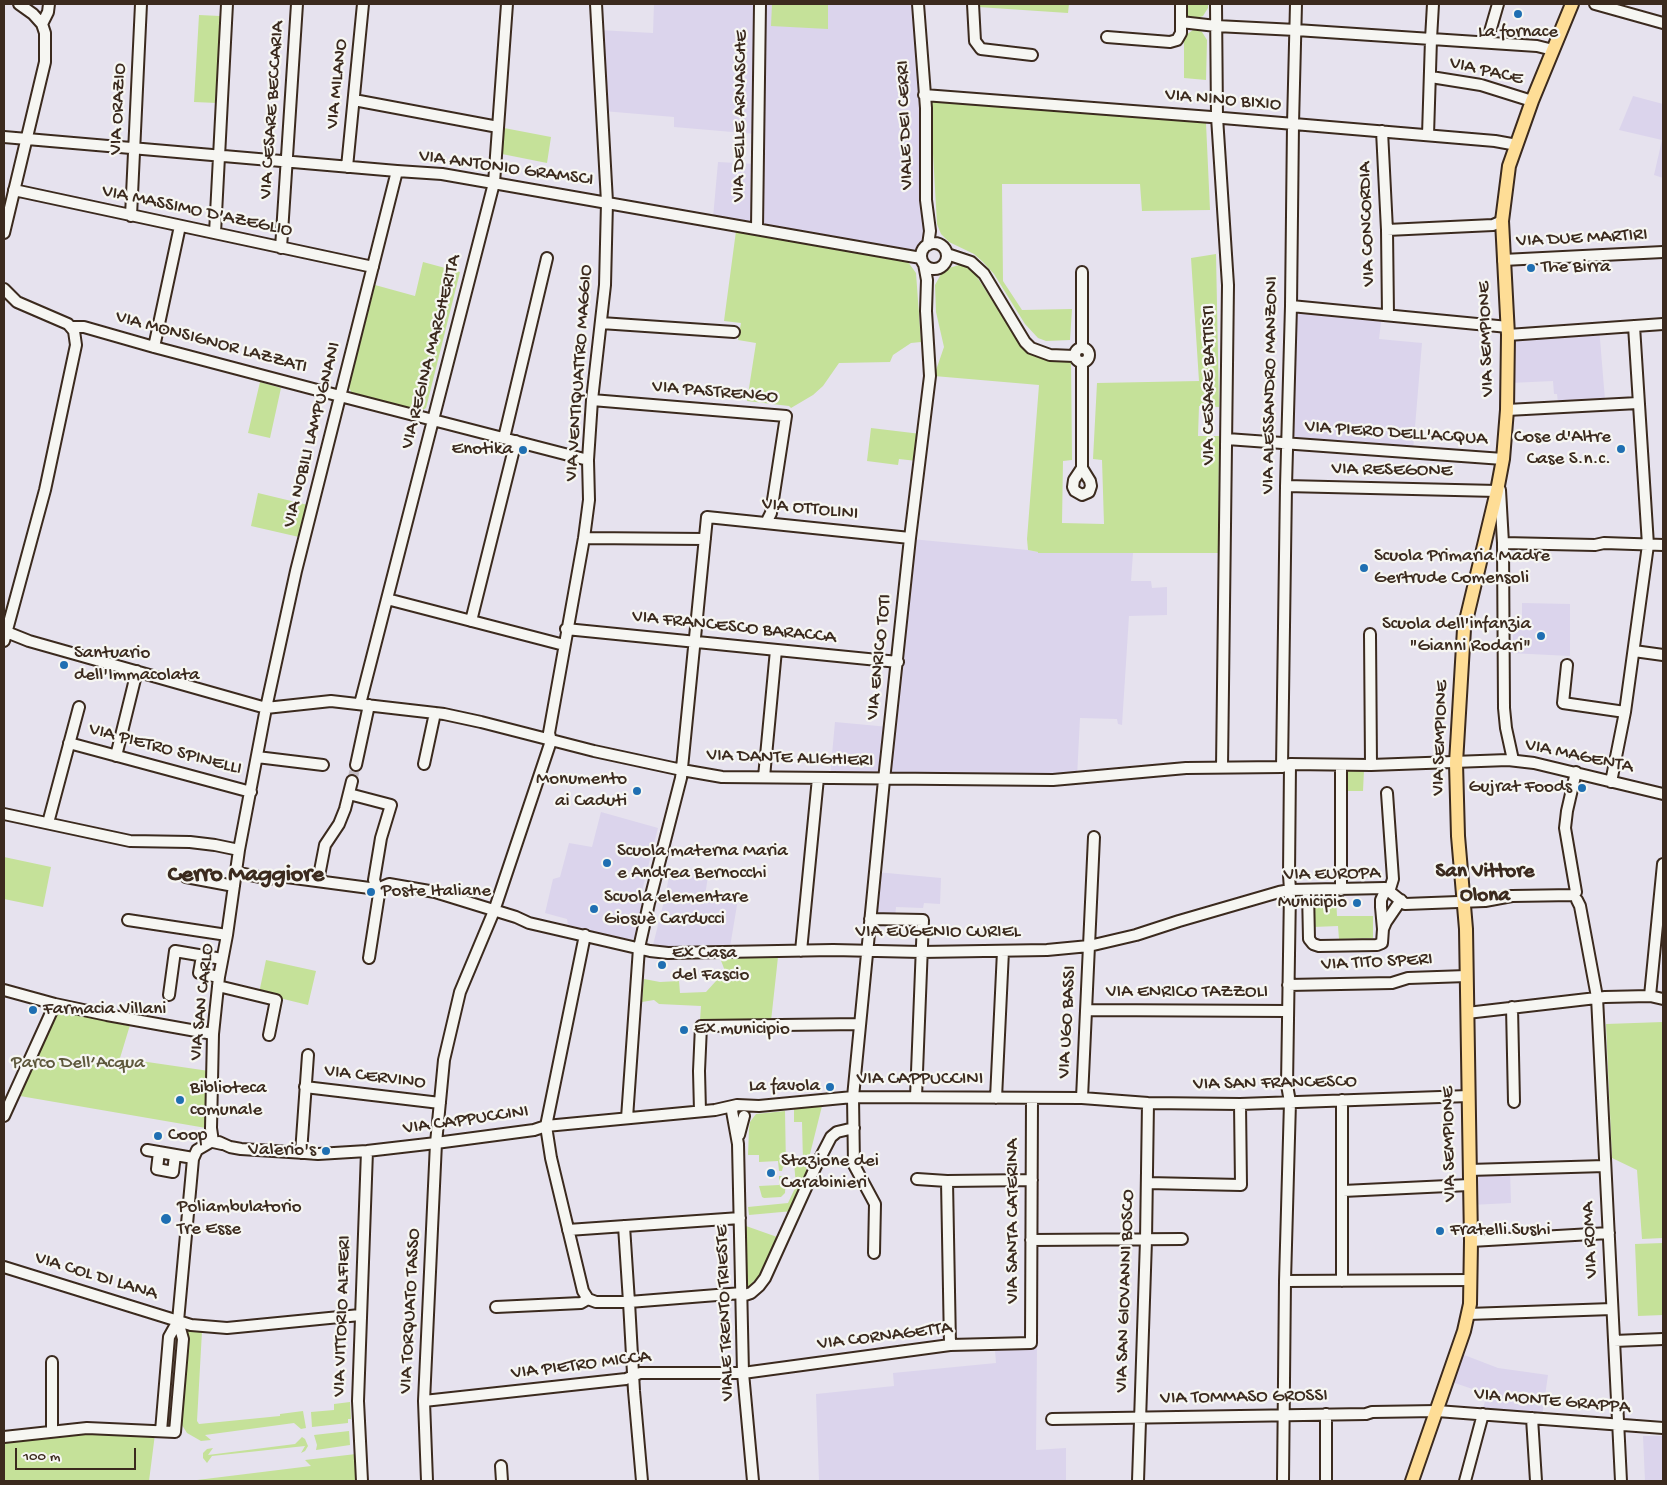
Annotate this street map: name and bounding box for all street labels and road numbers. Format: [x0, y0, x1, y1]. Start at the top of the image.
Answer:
street label: VIA CESARE BECCARIA [255, 20, 291, 200]
street label: VIA DELLE ARNASCHE [728, 30, 754, 202]
street label: VIA MILANO [322, 38, 354, 130]
street label: VIA PACE [1447, 52, 1525, 92]
street label: VIALE DEI CERRI [892, 60, 920, 190]
street label: VIA ORAZIO [105, 63, 133, 155]
street label: VIA NINO BIXIO [1164, 85, 1282, 117]
street label: VIA ANTONIO GRAMSCI [417, 145, 595, 193]
street label: VIA CONCORDIA [1354, 161, 1382, 287]
street label: VIA MASSIMO D'AZEGLIO [100, 181, 294, 243]
street label: VIA DUE MARTIRI [1516, 224, 1648, 254]
street label: VIA REGINA MARGHERITA [397, 253, 467, 451]
street label: VIA VENTIQUATTRO MAGGIO [561, 264, 599, 482]
street label: VIA ALESSANDRO MANZONI [1258, 276, 1284, 494]
street label: VIA SEMPIONE [1474, 281, 1500, 397]
street label: VIA CESARE BATTISTI [1199, 305, 1221, 465]
street label: VIA MONSIGNOR LAZZATI [113, 306, 309, 380]
street label: VIA NOBILI LAMPUGNANI [279, 340, 347, 530]
street label: VIA PASTRENGO [651, 376, 779, 410]
street label: VIA PIERO DELL'ACQUA [1304, 416, 1488, 452]
street label: VIA RESEGONE [1331, 459, 1453, 483]
street label: VIA OTTOLINI [761, 494, 859, 526]
street label: VIA ENRICO TOTI [862, 593, 898, 721]
street label: VIA FRANCESCO BARACCA [631, 606, 837, 650]
street label: VIA SEMPIONE [1428, 680, 1454, 796]
street label: VIA PIETRO SPINELLI [86, 719, 244, 781]
street label: VIA MAGENTA [1523, 734, 1635, 780]
street label: VIA DANTE ALIGHIERI [706, 745, 874, 773]
street label: VIA EUROPA [1283, 863, 1381, 887]
street label: VIA EUGENIO CURIEL [856, 922, 1020, 944]
street label: VIA SAN CARLO [186, 942, 220, 1062]
street label: VIA TITO SPERI [1321, 949, 1433, 977]
street label: VIA UGO BASSI [1054, 965, 1082, 1079]
street label: VIA ENRICO TAZZOLI [1106, 982, 1268, 1004]
street label: VIA CERVINO [323, 1060, 427, 1096]
street label: VIA CAPPUCCINI [857, 1069, 983, 1091]
street label: VIA SAN FRANCESCO [1193, 1071, 1357, 1097]
street label: VIA SEMPIONE [1438, 1086, 1462, 1202]
street label: VIA CAPPUCCINI [402, 1101, 530, 1141]
street label: VIA SANTA CATERINA [1003, 1138, 1025, 1304]
street label: VIA SAN GIOVANNI BOSCO [1111, 1189, 1141, 1393]
street label: VIA ROMA [1578, 1201, 1604, 1279]
street label: VIALE TRENTO TRIESTE [712, 1225, 740, 1401]
street label: VIA TORQUATO TASSO [395, 1228, 427, 1394]
street label: VIA VITTORIO ALFIERI [329, 1235, 357, 1397]
street label: VIA COL DI LANA [32, 1247, 160, 1307]
street label: VIA CORNAGETTA [816, 1317, 954, 1357]
street label: VIA PIETRO MICCA [510, 1346, 652, 1386]
street label: VIA MONTE GRAPPA [1473, 1384, 1631, 1420]
street label: VIA TOMMASO GROSSI [1160, 1385, 1328, 1411]

